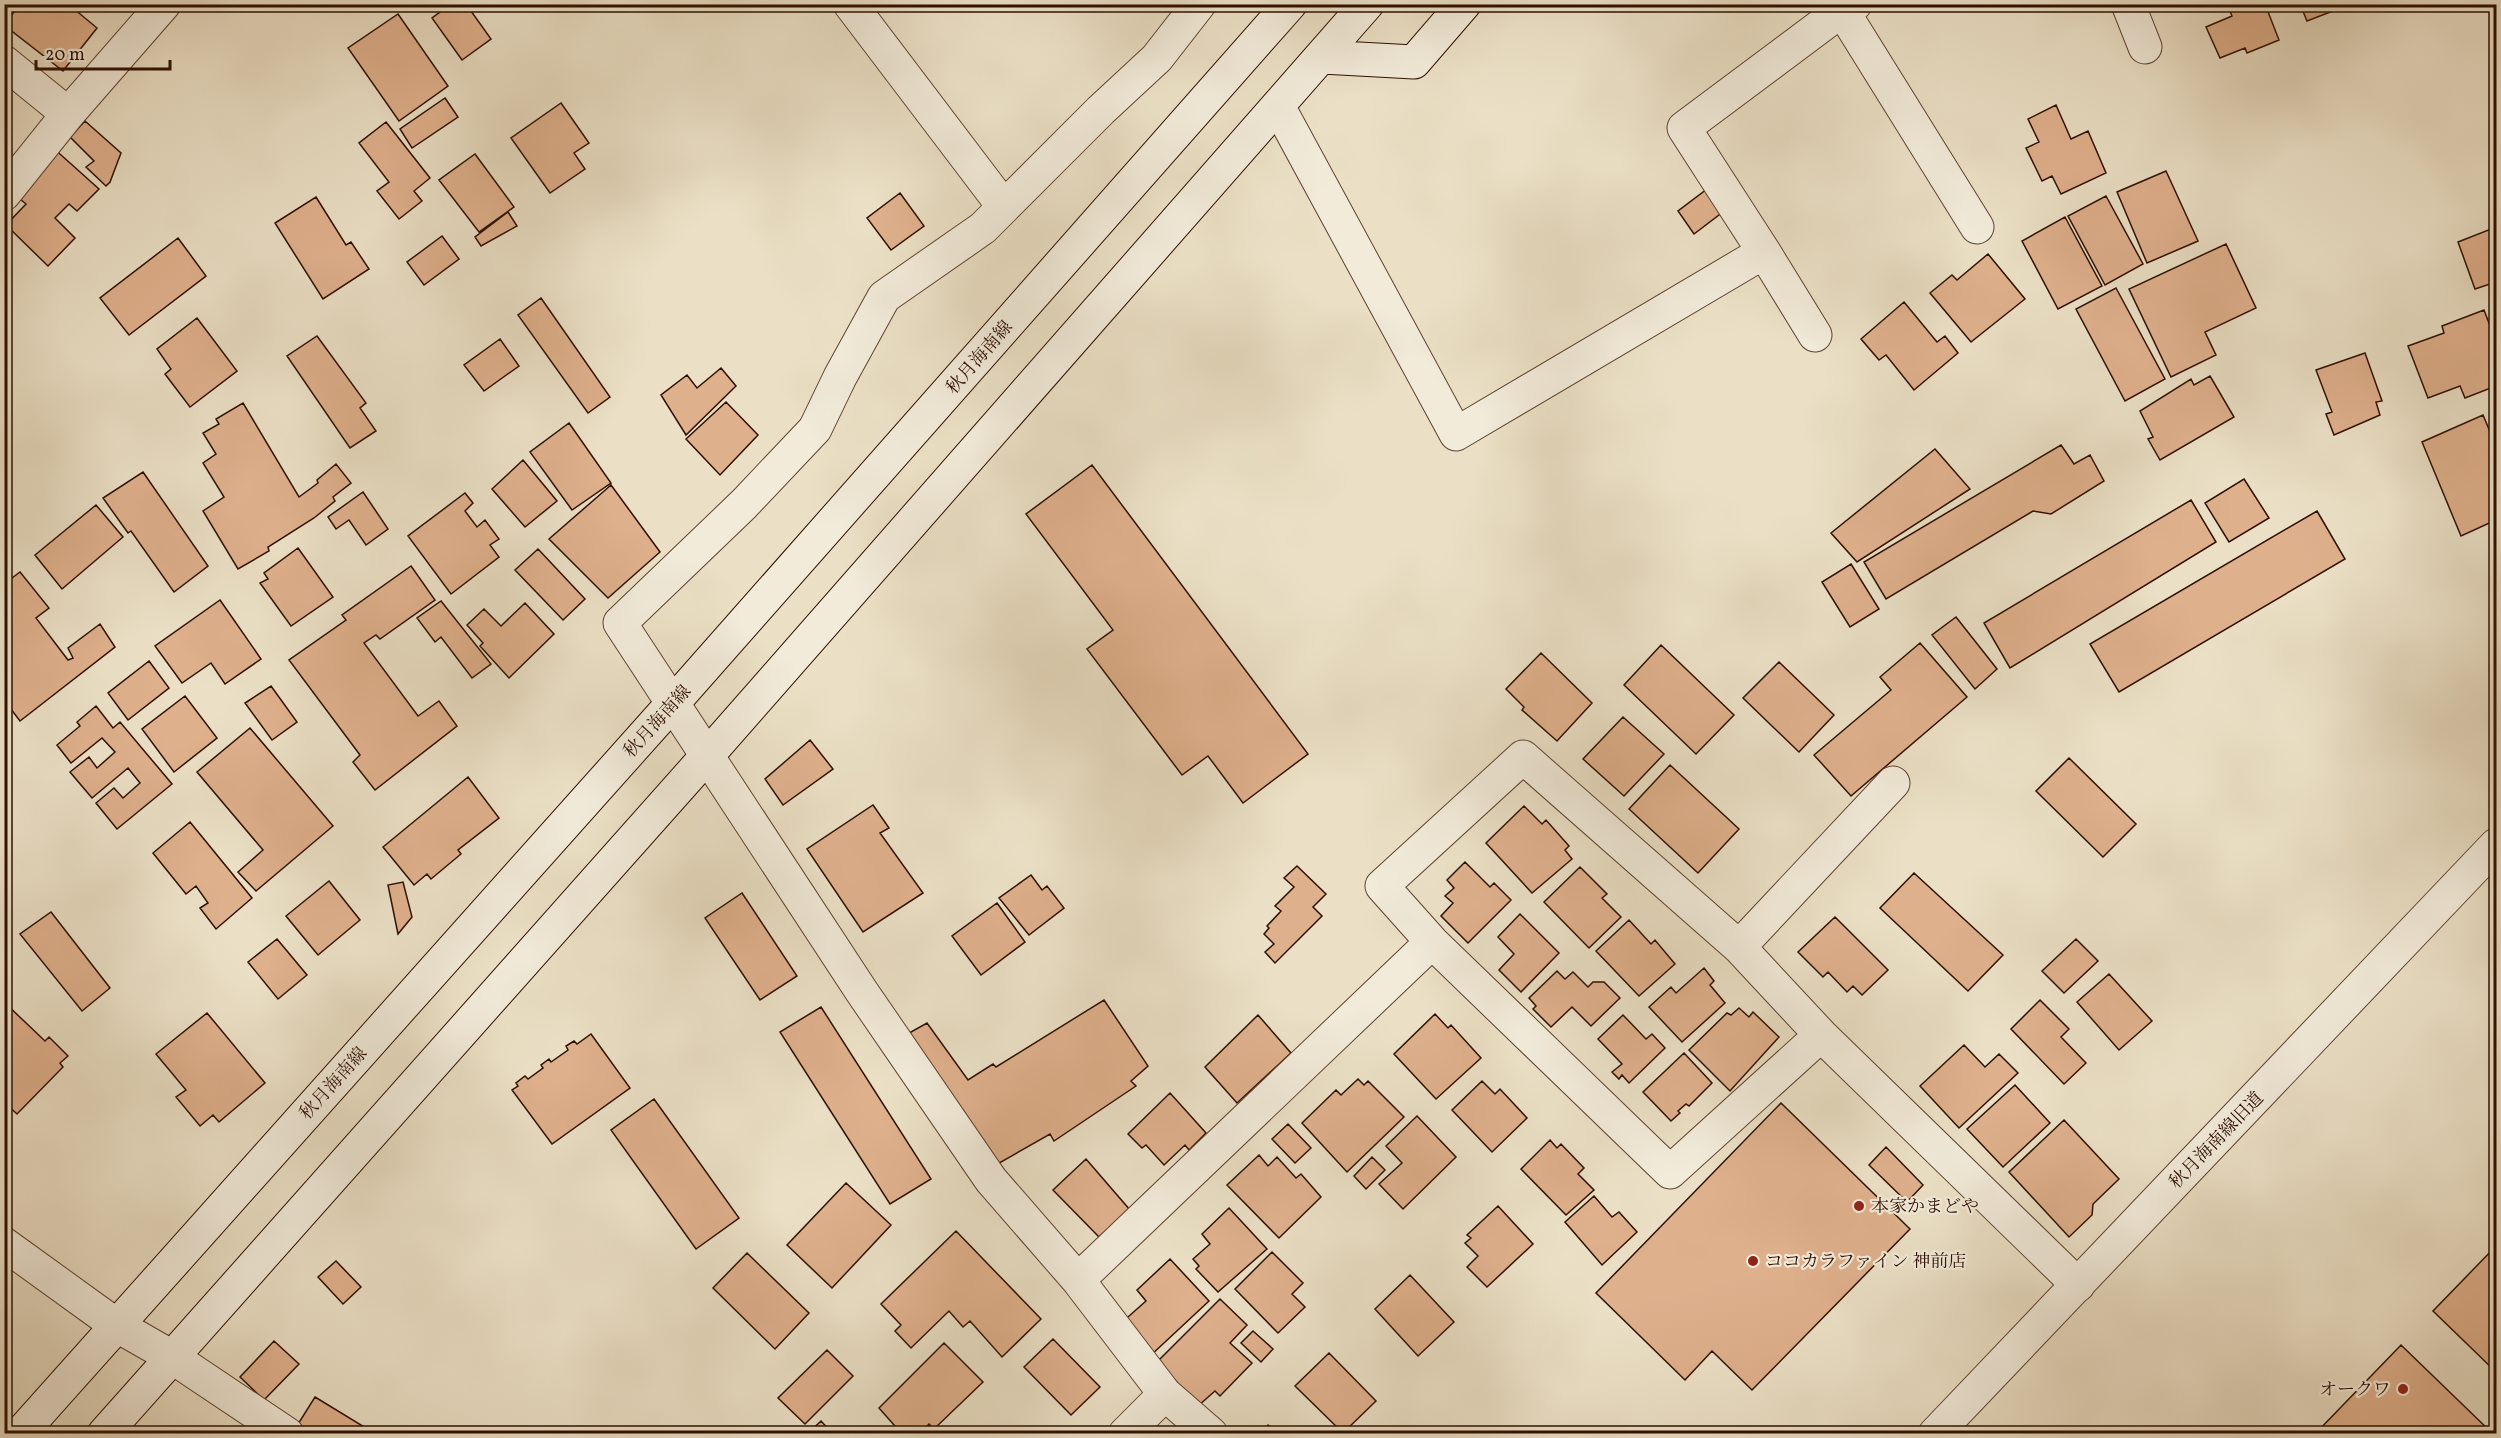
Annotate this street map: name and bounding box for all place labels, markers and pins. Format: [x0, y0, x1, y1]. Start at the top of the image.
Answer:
place label: 本家かまどや [1871, 1195, 1979, 1220]
marker: 本家かまどや [1852, 1199, 1866, 1213]
place label: ココカラファイン 神前店 [1765, 1250, 1966, 1275]
marker: ココカラファイン 神前店 [1746, 1254, 1760, 1268]
place label: オークワ [2319, 1378, 2391, 1403]
marker: オークワ [2396, 1382, 2410, 1396]

